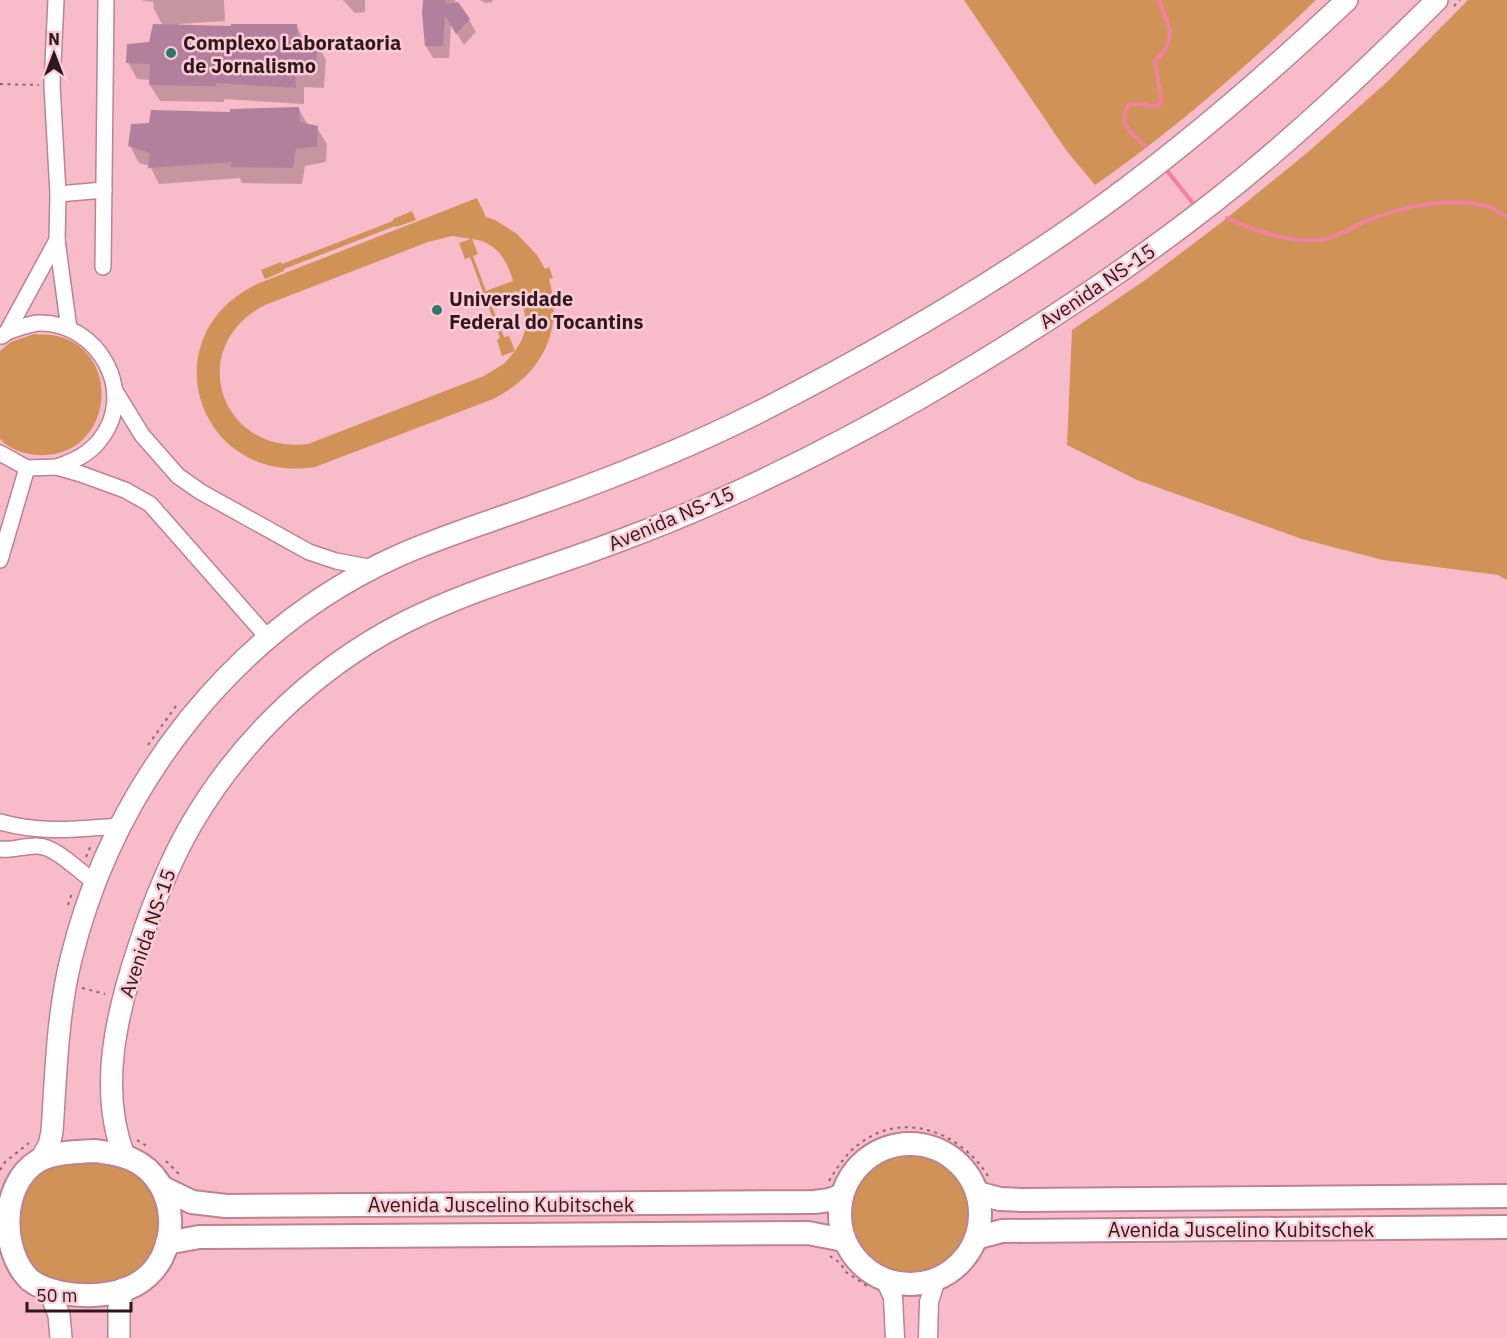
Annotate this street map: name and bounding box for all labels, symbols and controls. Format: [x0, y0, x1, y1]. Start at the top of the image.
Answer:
north arrow [24, 24, 84, 84]
text: N [48, 29, 60, 49]
place label: Complexo Laborataoria de Jornalismo [183, 29, 401, 79]
marker: Complexo Laborataoria de Jornalismo [164, 46, 178, 60]
street label: Avenida NS-15 [1034, 237, 1160, 335]
place label: Universidade Federal do Tocantins [449, 285, 644, 335]
marker: Universidade Federal do Tocantins [430, 303, 444, 317]
street label: Avenida NS-15 [604, 479, 738, 557]
street label: Avenida NS-15 [112, 865, 182, 1001]
street label: Avenida Juscelino Kubitschek [368, 1191, 635, 1218]
street label: Avenida Juscelino Kubitschek [1108, 1216, 1375, 1243]
scale bar [27, 1275, 130, 1313]
text: 50 m [36, 1284, 78, 1307]

